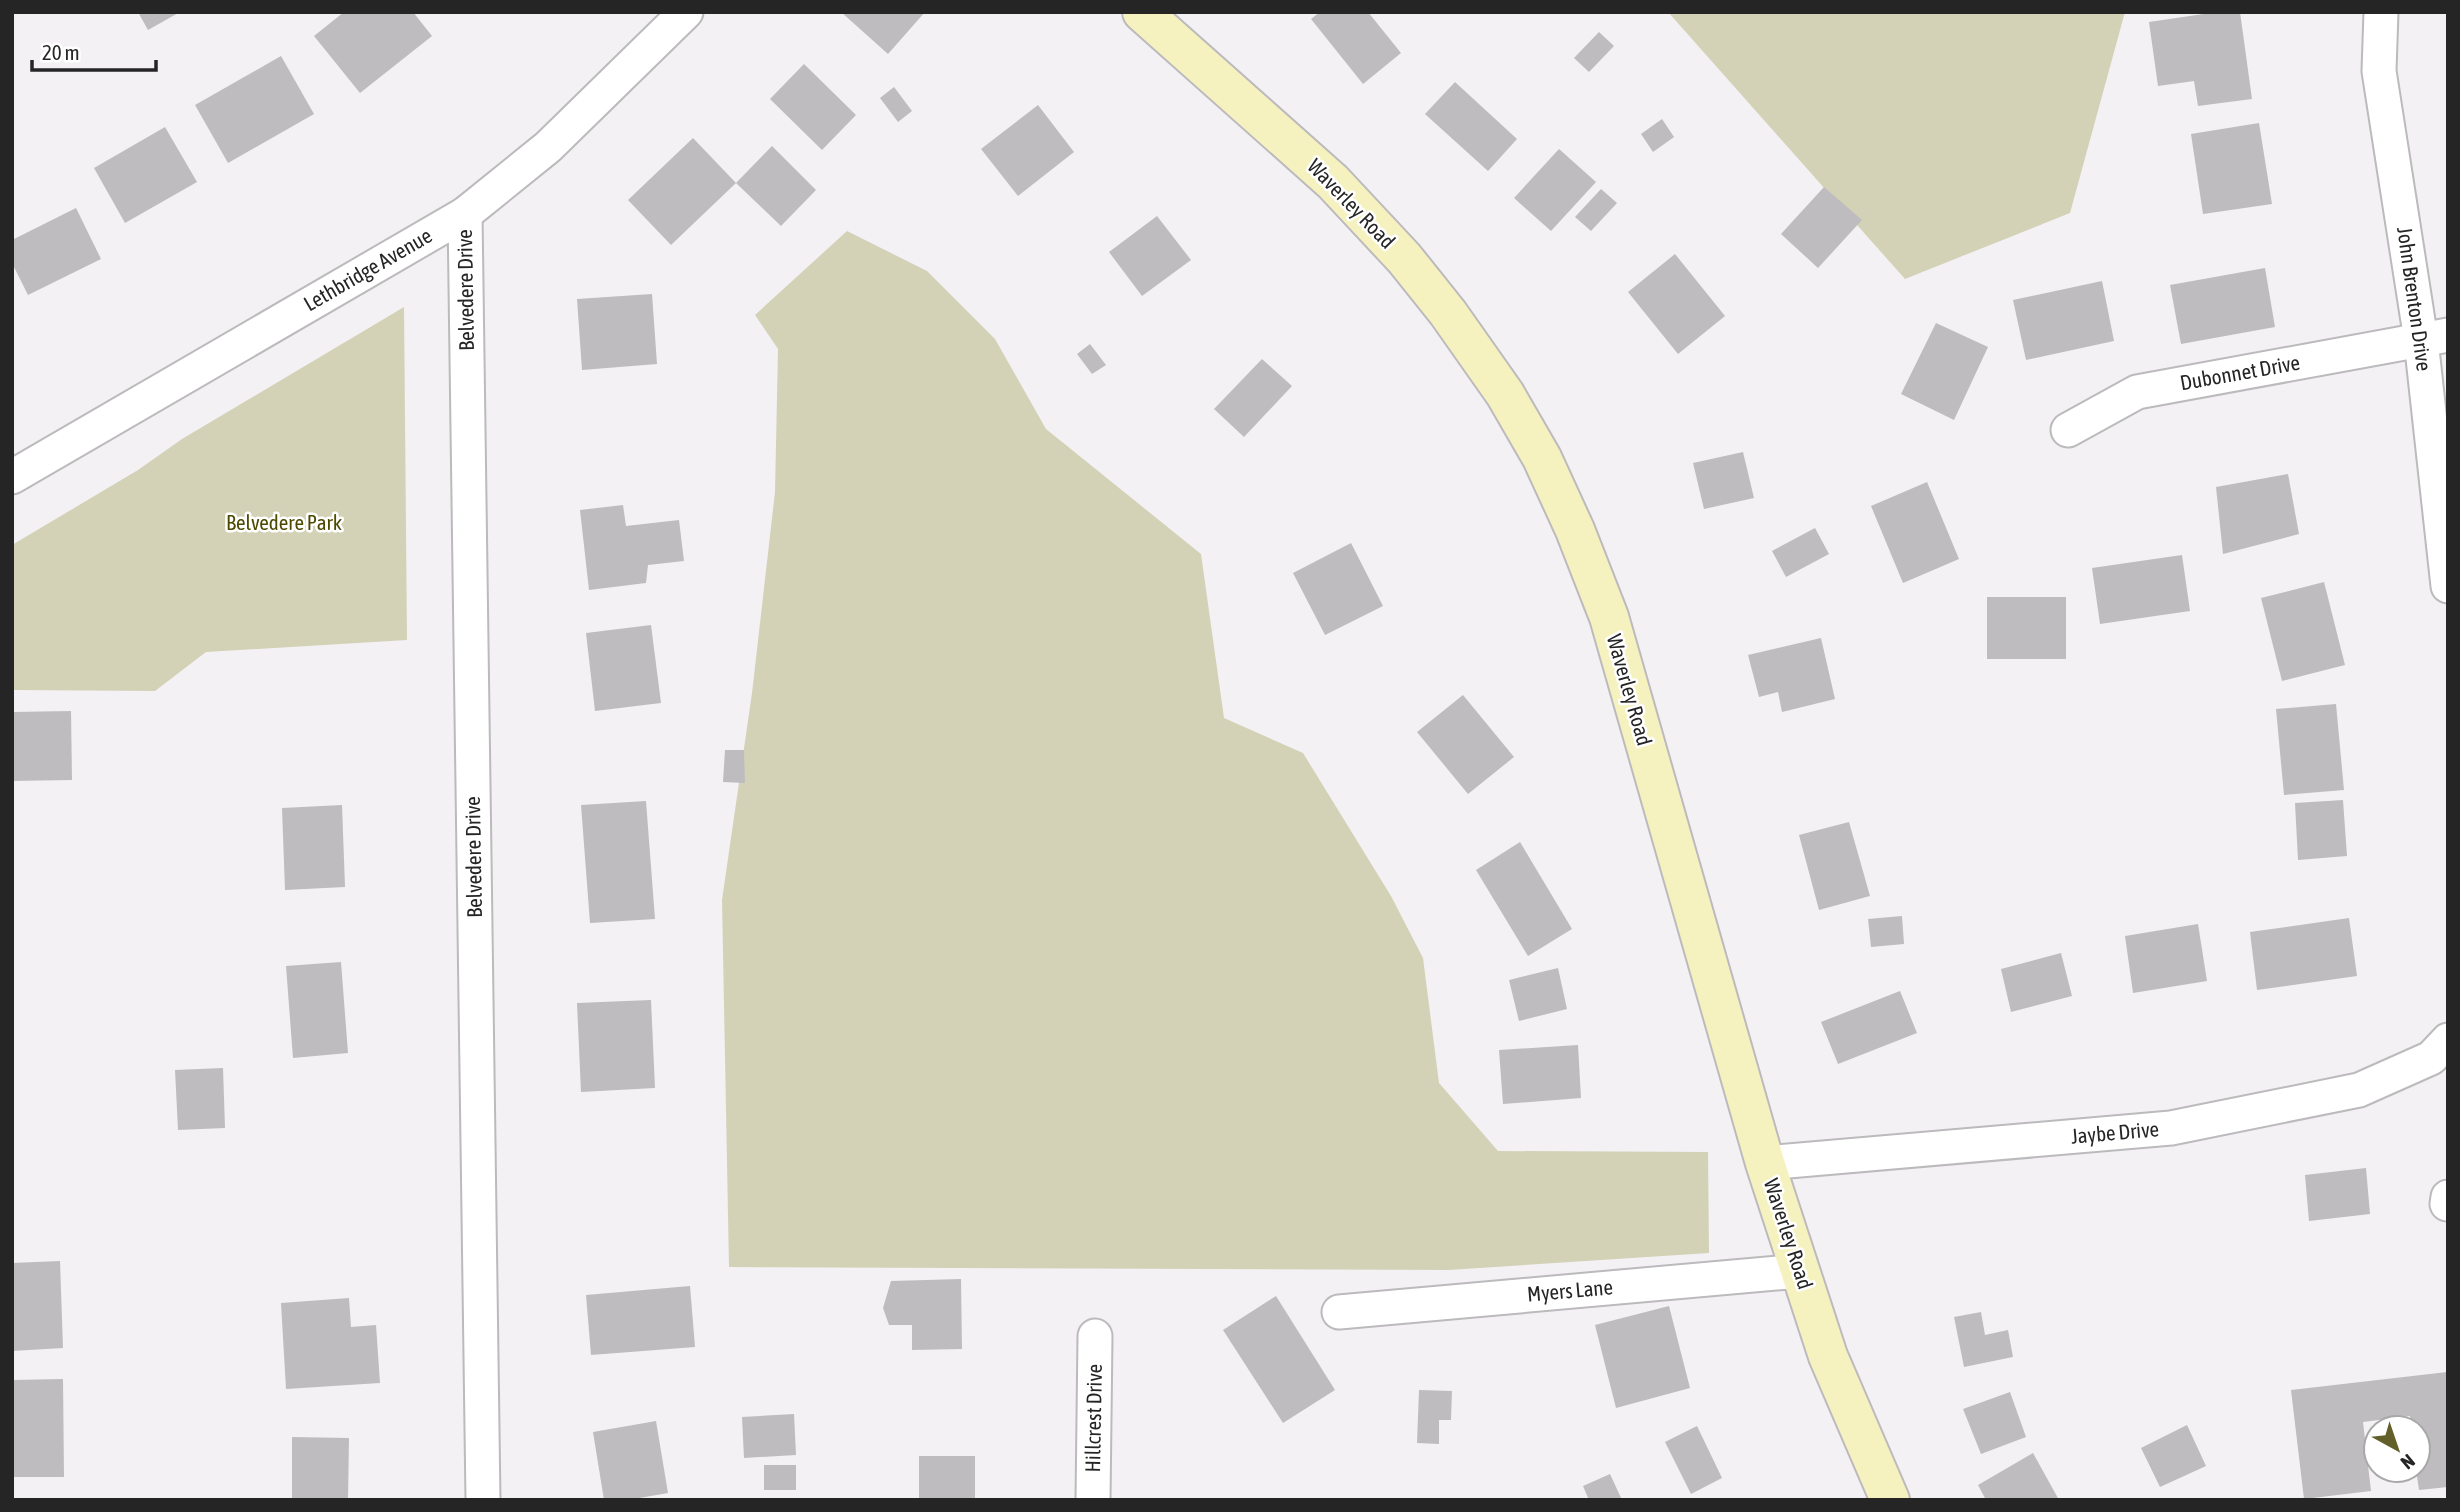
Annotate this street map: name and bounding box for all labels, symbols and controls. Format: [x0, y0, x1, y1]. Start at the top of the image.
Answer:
scale bar [32, 28, 156, 72]
text: 20 m [42, 40, 80, 64]
street label: Waverley Road [1303, 154, 1400, 253]
street label: Lethbridge Avenue [299, 223, 436, 316]
street label: John Brenton Drive [2393, 225, 2437, 372]
street label: Belvedere Drive [452, 229, 478, 351]
street label: Dubonnet Drive [2178, 350, 2302, 394]
park label: Belvedere Park [226, 510, 342, 534]
street label: Waverley Road [1603, 631, 1657, 748]
street label: Belvedere Drive [460, 796, 486, 918]
street label: Jaybe Drive [2070, 1116, 2160, 1148]
street label: Waverley Road [1760, 1175, 1818, 1292]
street label: Myers Lane [1526, 1274, 1614, 1306]
street label: Hillcrest Drive [1080, 1364, 1106, 1472]
north arrow [2362, 1414, 2432, 1484]
text: N [2397, 1450, 2419, 1474]

